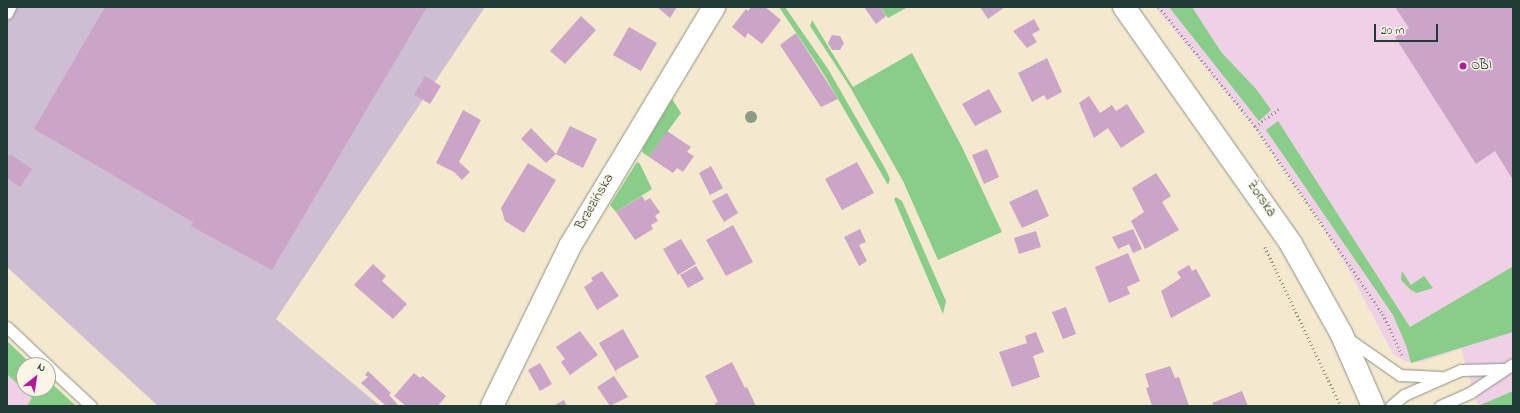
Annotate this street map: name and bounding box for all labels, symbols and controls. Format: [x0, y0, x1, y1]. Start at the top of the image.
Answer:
scale bar [1376, 16, 1440, 42]
text: 20 m [1381, 22, 1404, 40]
place label: OBI [1471, 58, 1492, 74]
marker: OBI [1458, 61, 1468, 71]
street label: Brzezińska [572, 171, 618, 233]
street label: Żorska [1243, 178, 1279, 220]
north arrow [16, 357, 56, 397]
text: N [34, 359, 49, 376]

